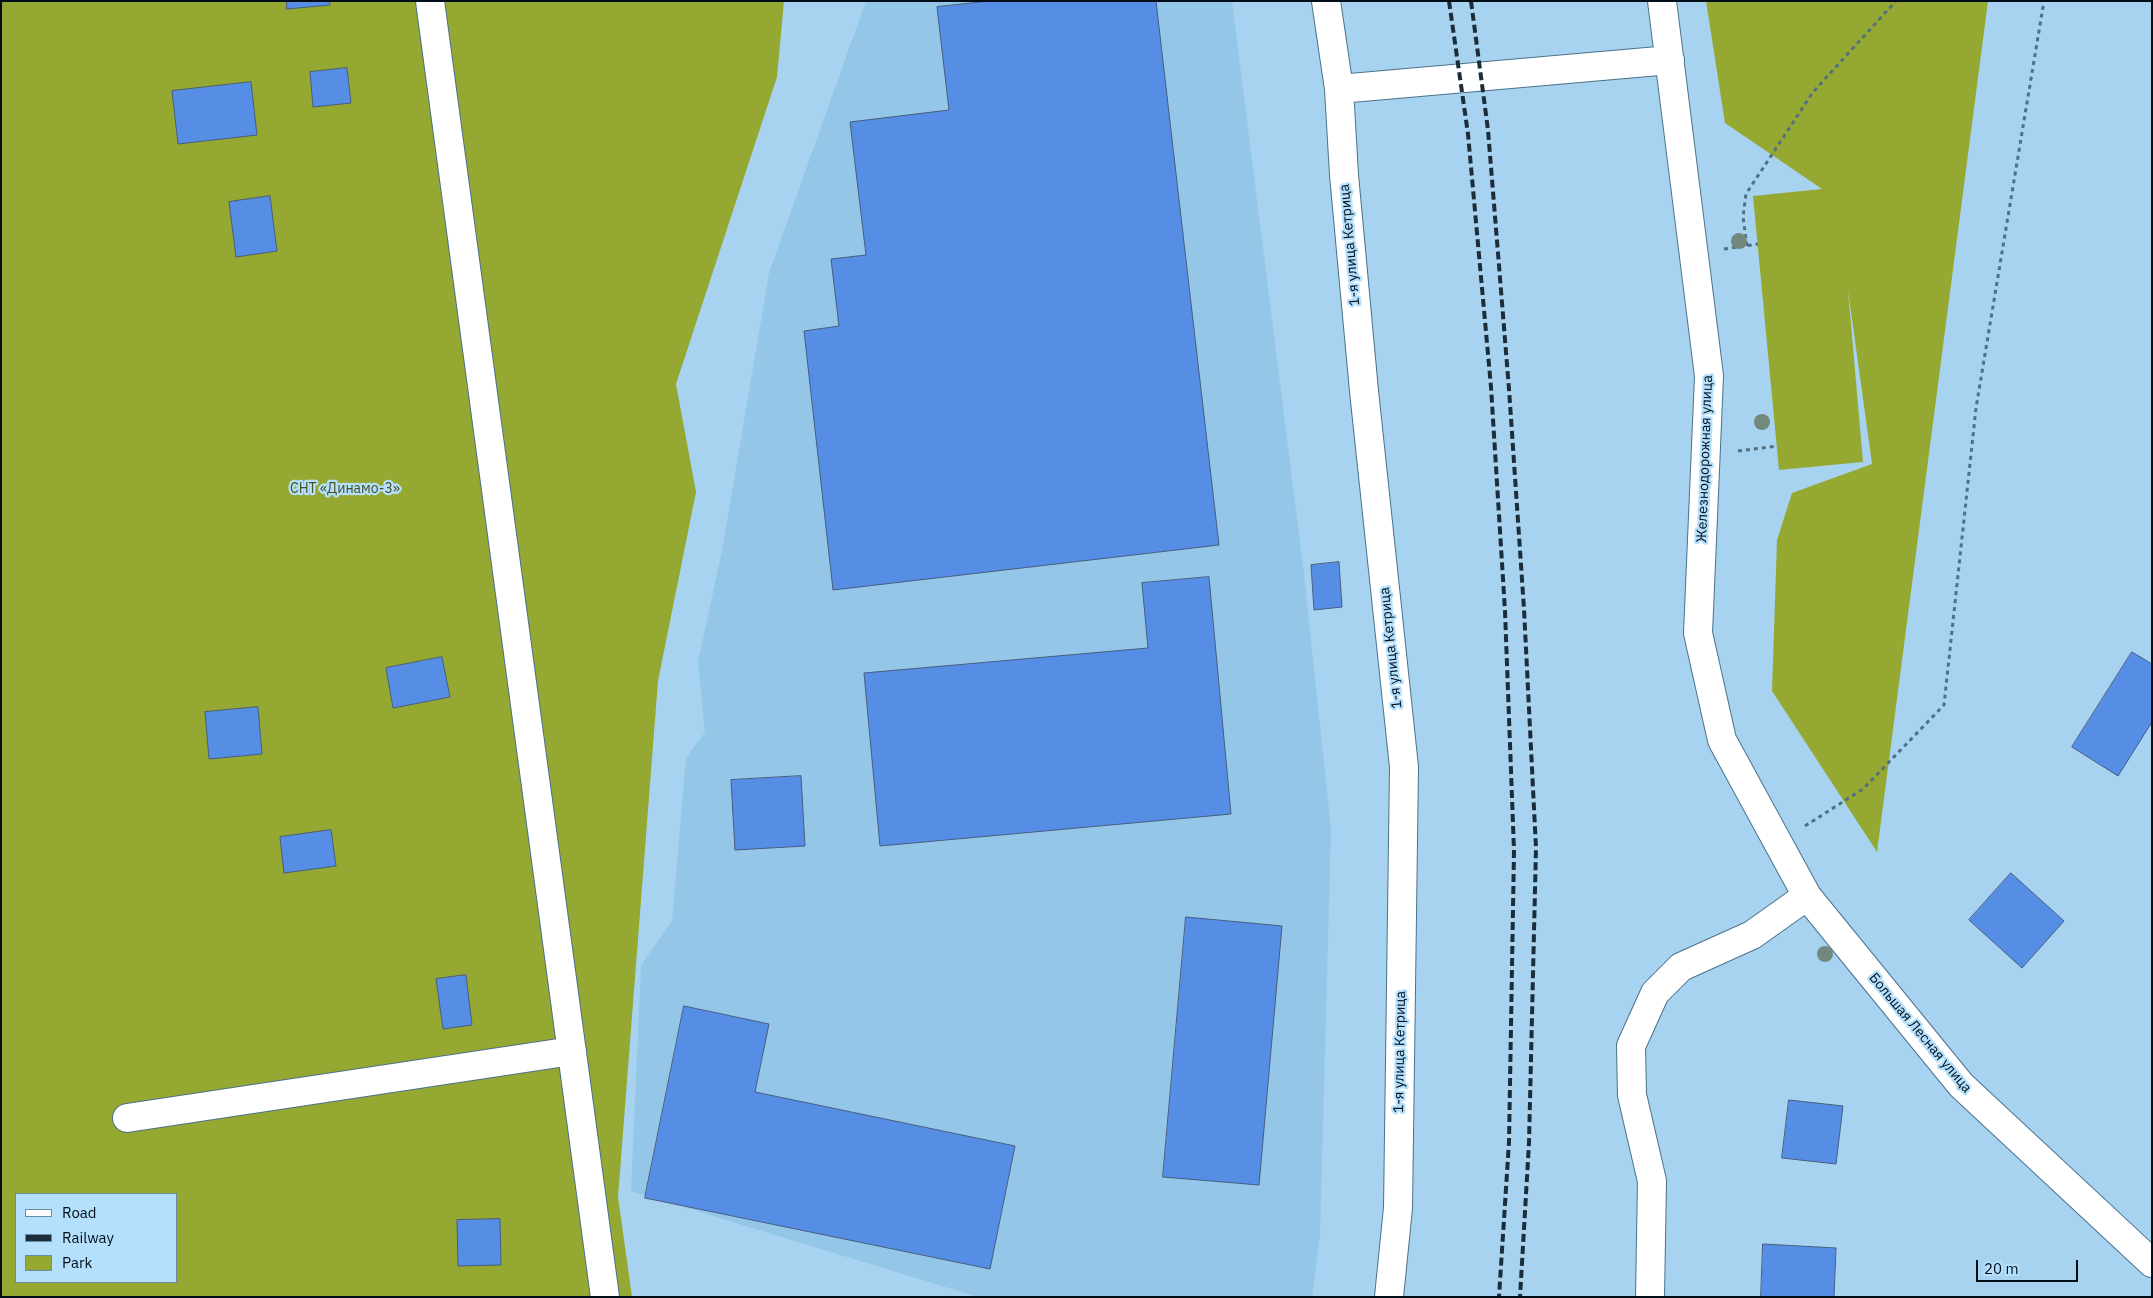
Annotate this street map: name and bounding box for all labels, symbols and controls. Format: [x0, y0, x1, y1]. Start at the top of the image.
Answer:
street label: 1-я улица Кетрица [1336, 183, 1364, 307]
street label: Железнодорожная улица [1694, 375, 1716, 543]
park label: СНТ «Динамо-3» [290, 481, 400, 497]
street label: 1-я улица Кетрица [1376, 586, 1406, 710]
street label: Большая Лесная улица [1865, 970, 1975, 1096]
street label: 1-я улица Кетрица [1391, 991, 1409, 1113]
legend [15, 1193, 178, 1283]
text: Road [62, 1203, 97, 1222]
text: Railway [62, 1228, 114, 1247]
scale bar [1978, 1250, 2080, 1282]
text: Park [62, 1253, 92, 1272]
text: 20 m [1984, 1259, 2019, 1278]

